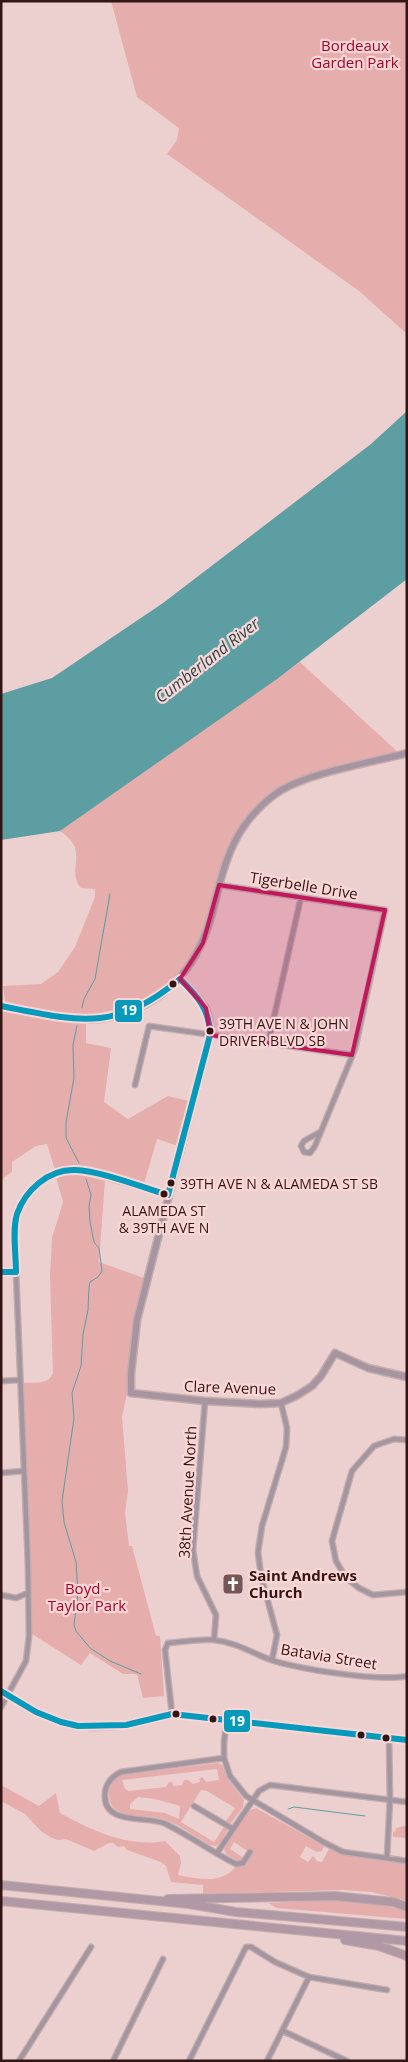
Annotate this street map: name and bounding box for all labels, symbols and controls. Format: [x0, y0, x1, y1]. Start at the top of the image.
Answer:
park label: Bordeaux Garden Park [311, 35, 399, 72]
water label: Cumberland River [150, 612, 264, 708]
street label: Tigerbelle Drive [249, 867, 359, 903]
unlabelled marker [168, 979, 178, 989]
line badge: 19 [114, 999, 143, 1023]
text: 19 [121, 1000, 137, 1019]
place label: 39TH AVE N & JOHN DRIVER BLVD SB [219, 1014, 349, 1050]
marker: 39TH AVE N & JOHN DRIVER BLVD SB [205, 1026, 215, 1036]
place label: 39TH AVE N & ALAMEDA ST SB [180, 1174, 378, 1193]
marker: 39TH AVE N & ALAMEDA ST SB [166, 1178, 176, 1188]
marker: ALAMEDA ST & 39TH AVE N [159, 1189, 169, 1199]
place label: ALAMEDA ST & 39TH AVE N [119, 1201, 209, 1237]
street label: Clare Avenue [184, 1375, 276, 1399]
street label: 38th Avenue North [174, 1425, 200, 1559]
place label: Saint Andrews Church [249, 1565, 357, 1602]
church icon: Saint Andrews Church [221, 1572, 245, 1596]
park label: Boyd - Taylor Park [48, 1578, 126, 1615]
street label: Batavia Street [279, 1639, 379, 1673]
unlabelled marker [171, 1709, 181, 1719]
line badge: 19 [223, 1709, 251, 1733]
text: 19 [229, 1711, 245, 1730]
unlabelled marker [208, 1714, 218, 1724]
unlabelled marker [356, 1730, 366, 1740]
unlabelled marker [381, 1733, 391, 1743]

